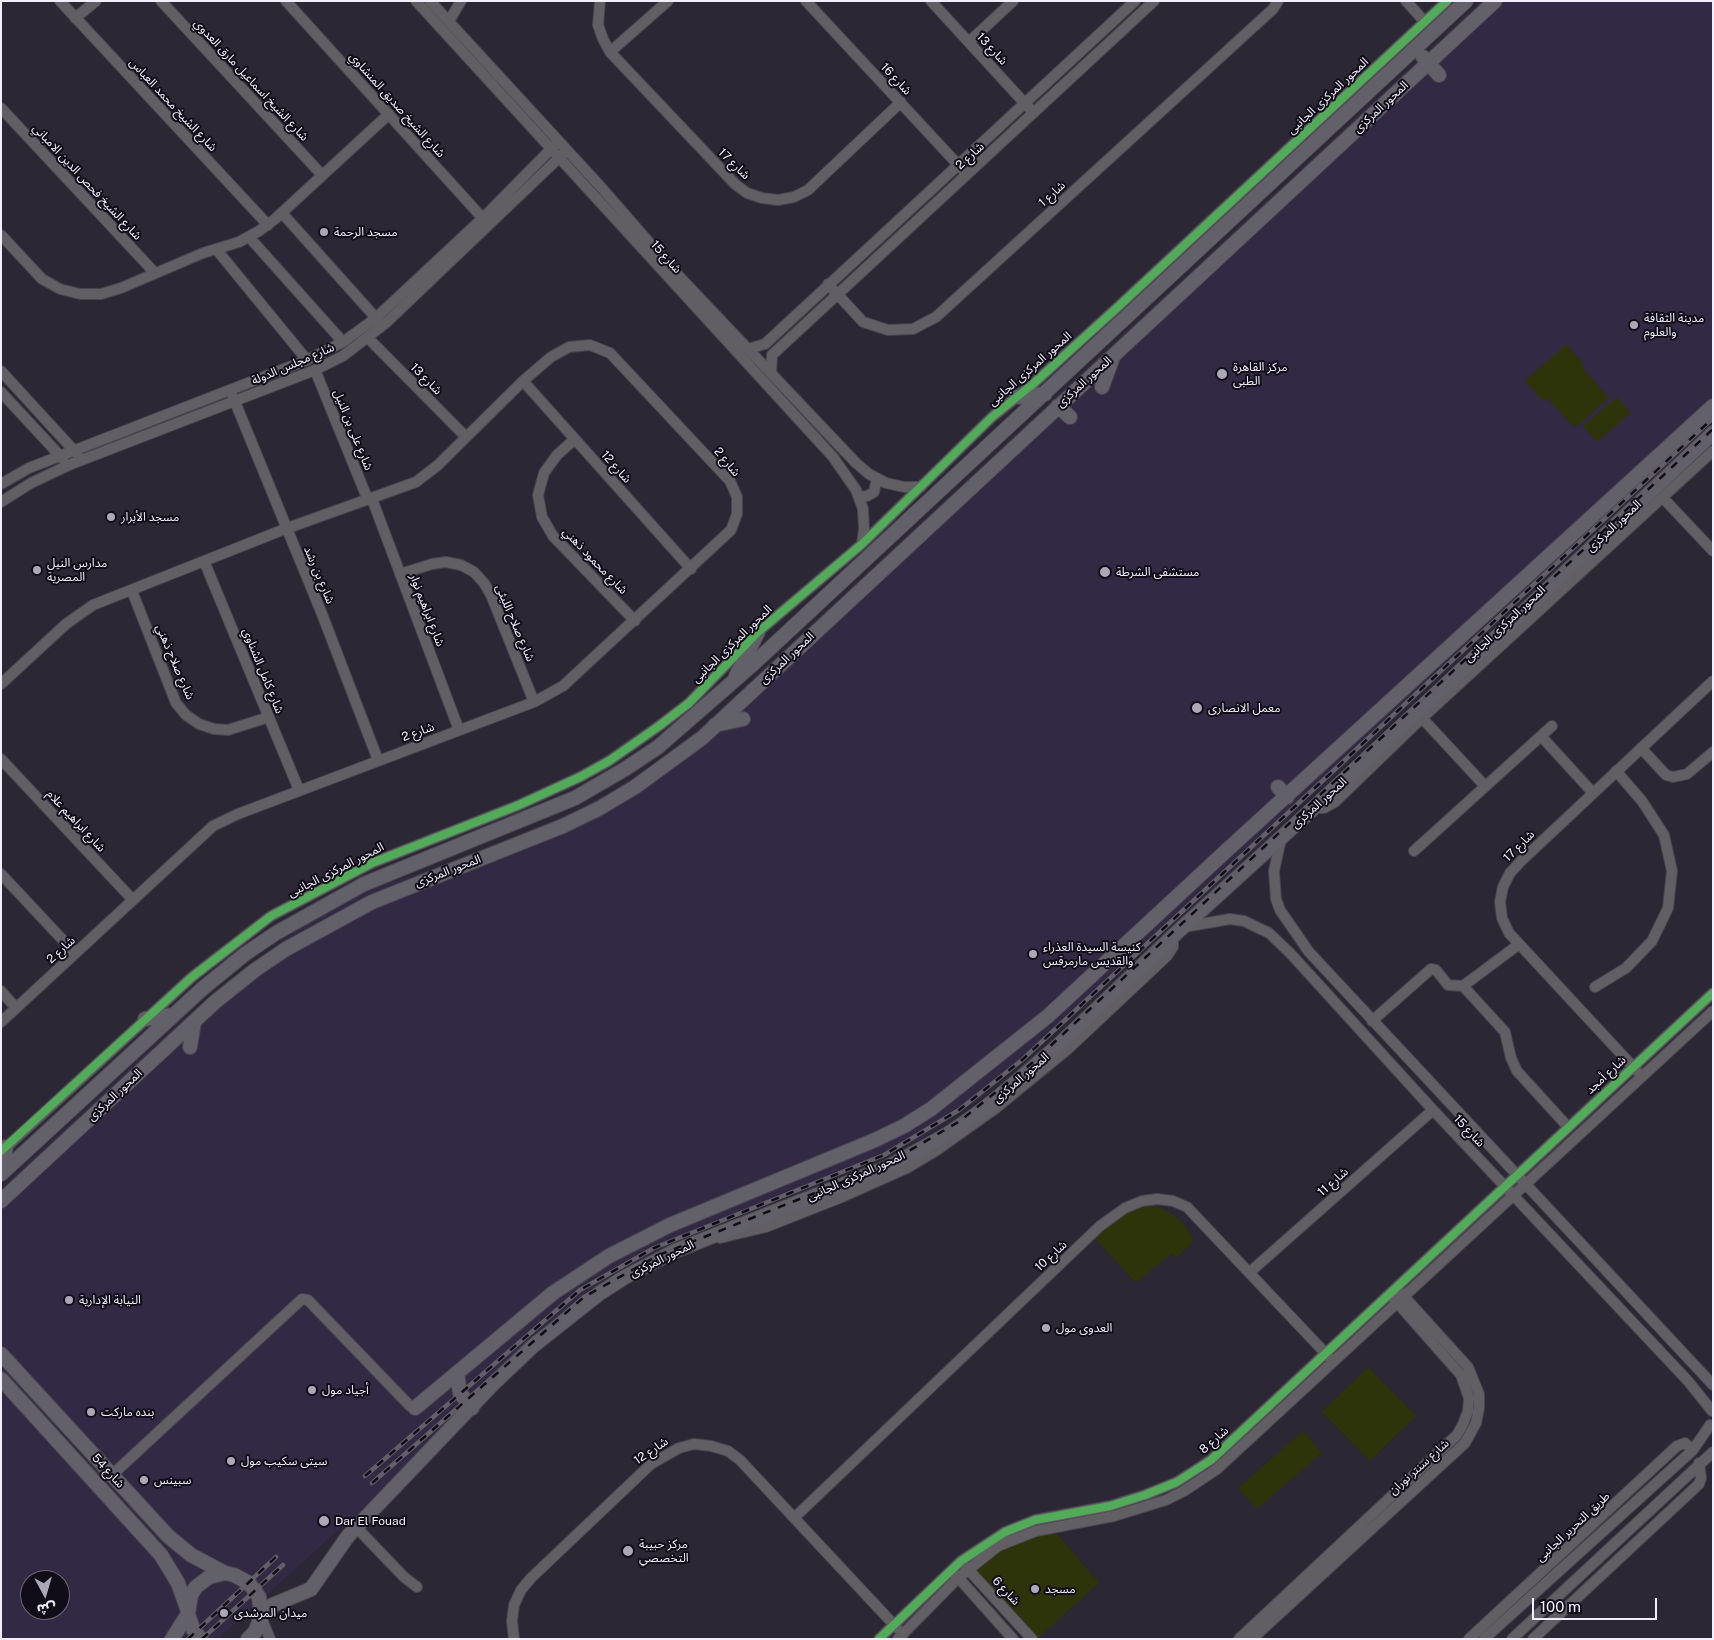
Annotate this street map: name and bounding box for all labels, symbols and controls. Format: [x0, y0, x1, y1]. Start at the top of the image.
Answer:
street label: شارع الشيخ اسماعيل مارق العدوي [191, 16, 311, 144]
street label: شارع 13 [974, 30, 1010, 68]
street label: شارع الشيخ صديق المنشاوي [346, 50, 448, 160]
street label: شارع الشيخ محمد العباس [126, 55, 220, 155]
street label: المحور المركزى الجانبى [1284, 55, 1372, 137]
street label: شارع 16 [878, 60, 914, 98]
street label: المحور المركزى [1351, 78, 1411, 136]
street label: شارع الشيخ فحص الدين الامباني [29, 121, 145, 243]
street label: شارع 2 [953, 139, 987, 173]
street label: شارع 17 [715, 145, 753, 183]
street label: شارع 1 [1036, 178, 1068, 210]
place label: مسجد الرحمة [334, 225, 398, 239]
marker: مسجد الرحمة [318, 226, 330, 238]
street label: شارع 15 [648, 238, 684, 276]
place label: مدينة الثقافة والعلوم [1644, 311, 1704, 339]
marker: مدينة الثقافة والعلوم [1628, 319, 1640, 331]
street label: المحور المركزى الجانبى [985, 329, 1075, 409]
street label: شارع مجلس الدولة [249, 340, 337, 388]
street label: المحور المركزى [1053, 353, 1115, 411]
street label: شارع 13 [407, 360, 445, 398]
place label: مركز القاهرة الطبى [1233, 360, 1288, 388]
marker: مركز القاهرة الطبى [1215, 367, 1229, 381]
street label: شارع على بن النيل [330, 387, 376, 473]
street label: شارع 2 [711, 445, 743, 479]
street label: شارع 12 [598, 448, 634, 486]
street label: المحور المركزى [1584, 497, 1644, 555]
place label: مسجد الأبرار [121, 510, 179, 524]
marker: مسجد الأبرار [105, 511, 117, 523]
street label: شارع محمود ذهني [560, 525, 630, 597]
street label: شارع بن رشد [300, 544, 338, 606]
place label: مدارس النيل المصرية [47, 556, 107, 584]
marker: مدارس النيل المصرية [31, 564, 43, 576]
marker: مستشفى الشرطة [1098, 565, 1112, 579]
place label: مستشفى الشرطة [1116, 565, 1199, 579]
street label: شارع ابراهيم نوار [407, 572, 447, 648]
street label: شارع صلاح الليثى [492, 582, 538, 664]
street label: المحور المركزى الجانبى [1461, 583, 1549, 665]
street label: المحور المركزى الجانبى [689, 602, 775, 686]
street label: شارع صلاح ذهني [153, 622, 197, 702]
street label: شارع كامل الشناوي [239, 626, 287, 716]
street label: المحور المركزى [757, 629, 817, 687]
marker: معمل الانصارى [1190, 701, 1204, 715]
place label: معمل الانصارى [1208, 701, 1281, 715]
street label: شارع 2 [400, 720, 436, 744]
street label: المحور المركزى [1288, 774, 1350, 832]
street label: شارع ابراهيم علام [44, 787, 108, 855]
street label: شارع 17 [1500, 827, 1538, 865]
street label: المحور المركزى الجانبى [286, 840, 386, 900]
street label: المحور المركزى [413, 852, 483, 890]
street label: شارع 2 [44, 933, 78, 967]
place label: كنيسة السيدة العذراء والقديس مارمرقس [1043, 940, 1141, 968]
marker: كنيسة السيدة العذراء والقديس مارمرقس [1027, 948, 1039, 960]
street label: المحور المركزى [990, 1050, 1052, 1106]
street label: شارع أمجد [1583, 1053, 1629, 1097]
street label: المحور المركزى [85, 1066, 145, 1124]
street label: شارع 15 [1450, 1112, 1488, 1150]
street label: المحور المركزى الجانبى [805, 1148, 907, 1204]
street label: شارع 11 [1315, 1165, 1351, 1199]
street label: المحور المركزى [628, 1237, 696, 1281]
street label: شارع 10 [1032, 1238, 1070, 1274]
place label: النيابة الإدارية [79, 1293, 141, 1307]
marker: النيابة الإدارية [63, 1294, 75, 1306]
place label: العدوى مول [1056, 1321, 1112, 1335]
marker: العدوى مول [1040, 1322, 1052, 1334]
place label: أجياد مول [322, 1383, 369, 1397]
marker: أجياد مول [306, 1384, 318, 1396]
place label: بنده ماركت [101, 1405, 154, 1419]
marker: بنده ماركت [85, 1406, 97, 1418]
street label: شارع 8 [1197, 1423, 1231, 1457]
street label: شارع 12 [631, 1434, 671, 1468]
street label: شارع سنتر نوران [1386, 1436, 1452, 1498]
street label: شارع 54 [89, 1451, 127, 1491]
place label: سيتى سكيب مول [241, 1454, 327, 1468]
marker: سيتى سكيب مول [225, 1455, 237, 1467]
place label: سبينس [154, 1473, 191, 1487]
marker: سبينس [138, 1474, 150, 1486]
street label: طريق التحرير الجانبى [1533, 1489, 1613, 1565]
marker: Dar El Fouad [317, 1514, 331, 1528]
place label: Dar El Fouad [335, 1514, 406, 1528]
place label: مركز حبيبة التخصصي [639, 1537, 689, 1565]
marker: مركز حبيبة التخصصي [621, 1544, 635, 1558]
north arrow [20, 1570, 70, 1620]
street label: شارع 6 [989, 1574, 1023, 1608]
place label: مسجد [1045, 1582, 1076, 1596]
marker: مسجد [1029, 1583, 1041, 1595]
scale bar [1534, 1588, 1659, 1620]
text: 100 m [1540, 1598, 1581, 1615]
text: ش [36, 1600, 57, 1618]
place label: ميدان المرشدى [234, 1606, 307, 1620]
marker: ميدان المرشدى [218, 1607, 230, 1619]

